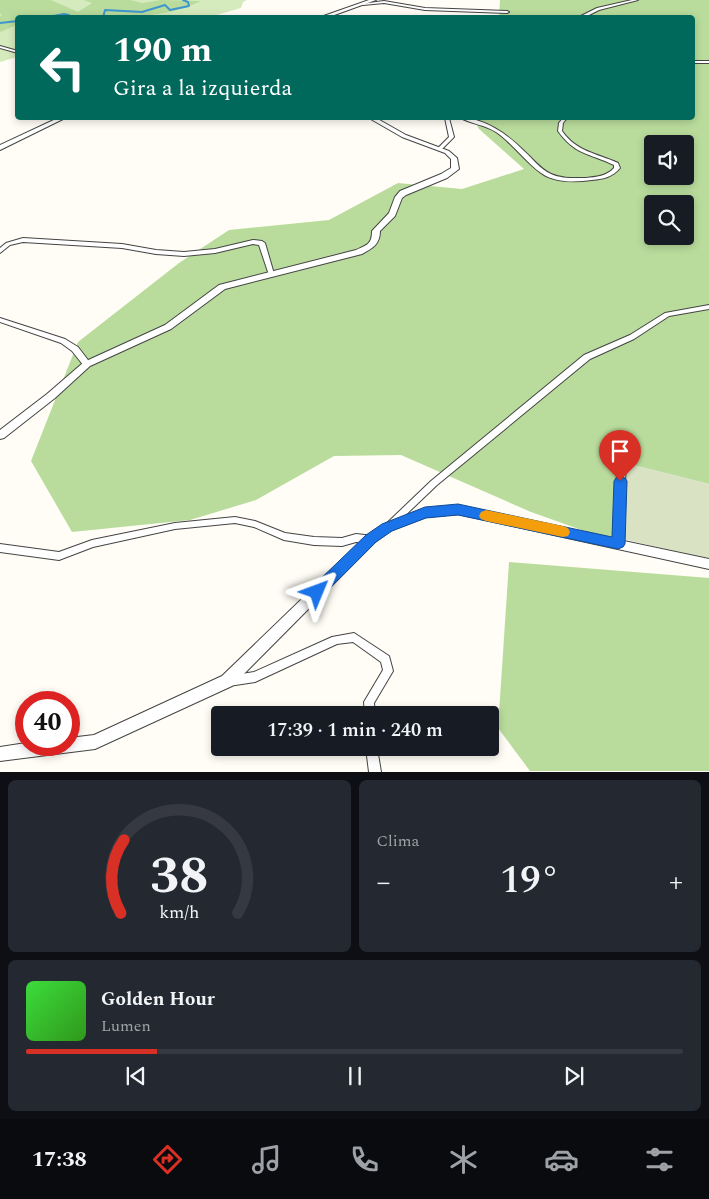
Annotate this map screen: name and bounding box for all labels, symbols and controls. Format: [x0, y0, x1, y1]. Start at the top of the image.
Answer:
text: 190 m [113, 24, 212, 77]
icon: left [30, 35, 95, 100]
text: Gira a la izquierda [113, 72, 292, 105]
map controls [644, 135, 694, 245]
button: sound [644, 135, 694, 185]
button: search [644, 195, 694, 245]
pin [599, 430, 641, 481]
icon: arrive [606, 437, 634, 465]
position arrow [290, 565, 342, 617]
speed limit sign: 40 [15, 691, 80, 756]
text: 17:39 · 1 min · 240 m [267, 716, 443, 745]
text: Clima [377, 829, 419, 853]
text: 38 [150, 837, 208, 916]
text: 19° [500, 852, 560, 910]
text: − [377, 861, 391, 904]
text: + [669, 861, 683, 904]
text: km/h [159, 899, 199, 926]
text: Golden Hour [101, 985, 215, 1014]
text: Lumen [101, 1014, 151, 1038]
icon: previous [122, 1062, 150, 1090]
icon: pause [341, 1062, 369, 1090]
icon: next [560, 1062, 588, 1090]
icon: directions [150, 1142, 185, 1177]
icon: music [249, 1142, 284, 1177]
icon: phone [347, 1142, 382, 1177]
icon: climate [446, 1142, 481, 1177]
icon: car [544, 1142, 579, 1177]
icon: filters [642, 1142, 677, 1177]
text: 17:38 [32, 1143, 87, 1176]

